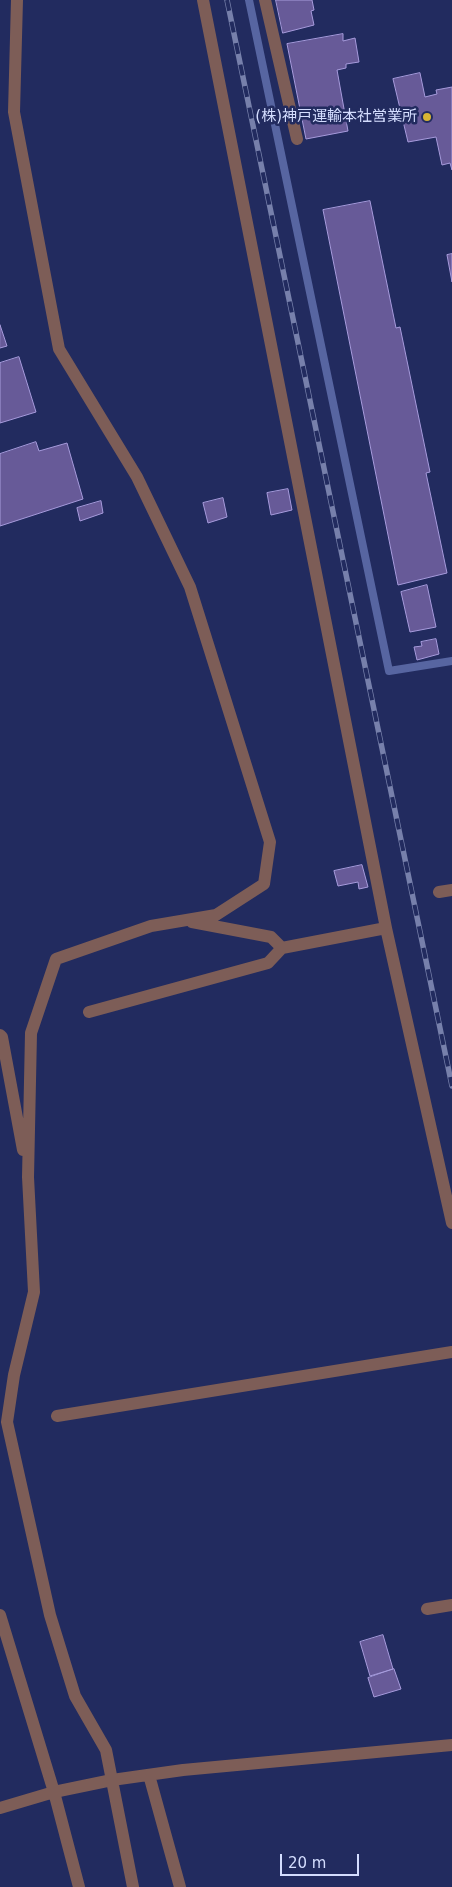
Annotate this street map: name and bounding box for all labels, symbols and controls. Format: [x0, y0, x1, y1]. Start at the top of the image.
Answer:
place label: (株)神戸運輸本社営業所 [255, 108, 417, 126]
marker: (株)神戸運輸本社営業所 [421, 111, 433, 123]
scale bar [282, 1844, 361, 1876]
text: 20 m [288, 1854, 326, 1872]

